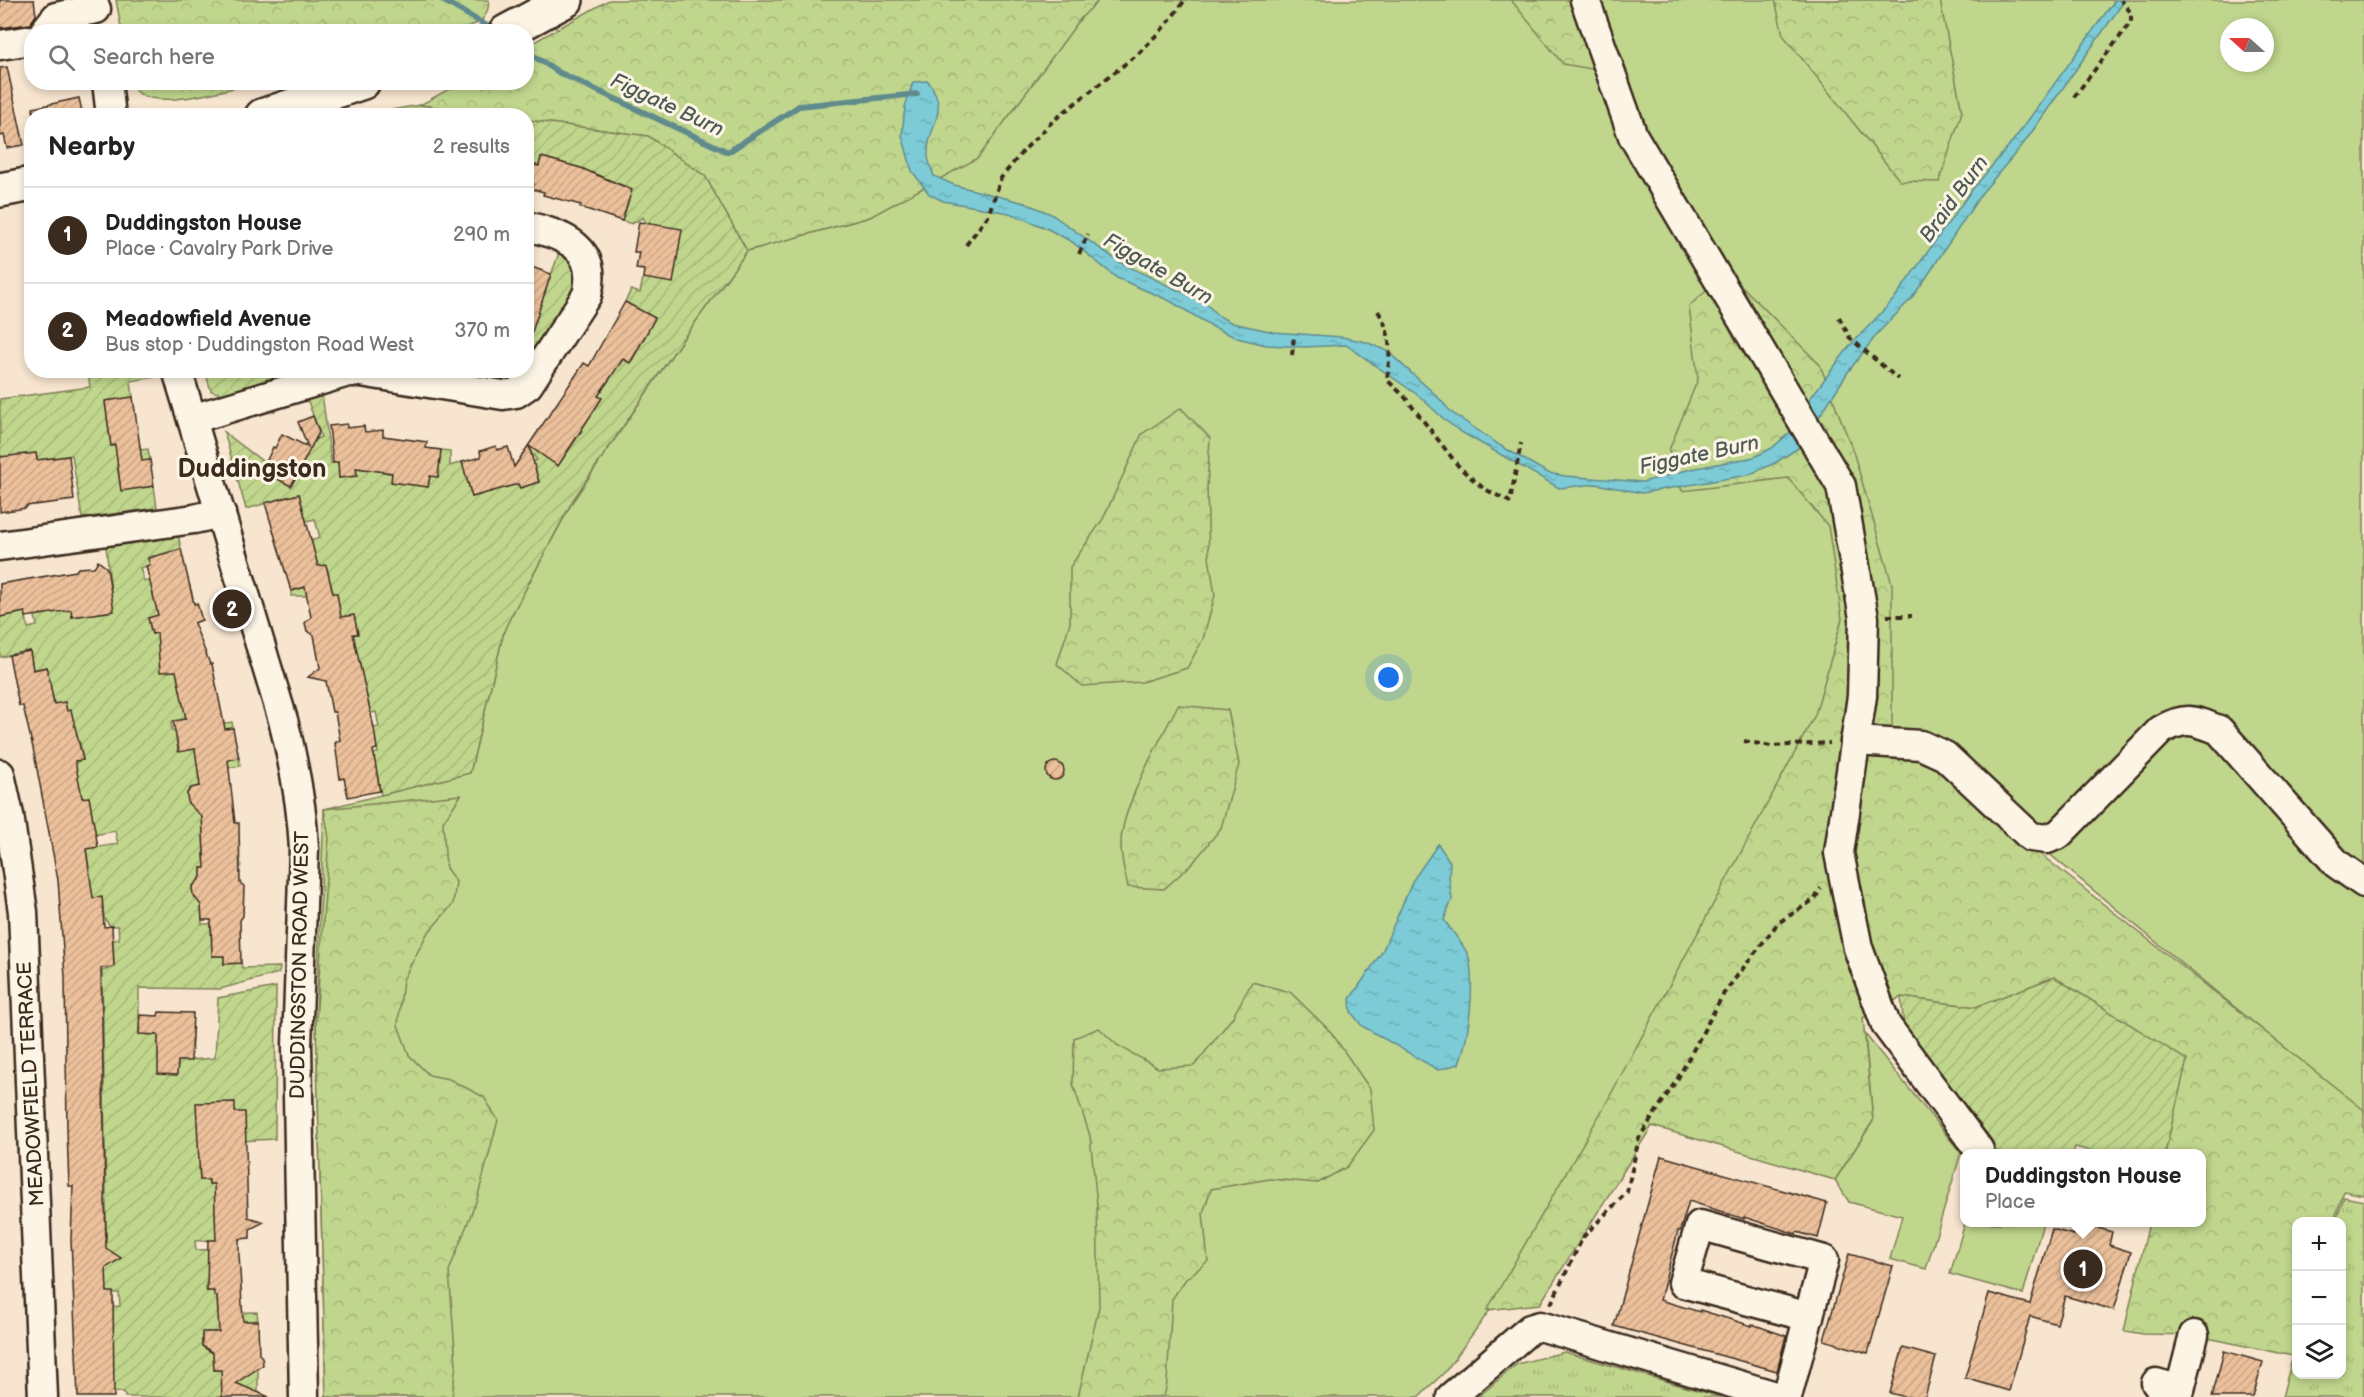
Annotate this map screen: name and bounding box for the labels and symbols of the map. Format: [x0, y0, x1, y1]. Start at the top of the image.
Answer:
north arrow [2220, 18, 2274, 72]
water label: Figgate Burn [606, 68, 728, 142]
water label: Braid Burn [1914, 151, 1994, 247]
water label: Figgate Burn [1099, 228, 1217, 310]
water label: Figgate Burn [1637, 430, 1761, 480]
district label: Duddingston [177, 454, 327, 485]
pin: 2 [212, 586, 252, 632]
your location [1374, 663, 1403, 692]
street label: DUDDINGSTON ROAD WEST [286, 831, 314, 1099]
street label: MEADOWFIELD TERRACE [13, 961, 49, 1207]
pin: 1 [2064, 1246, 2102, 1292]

